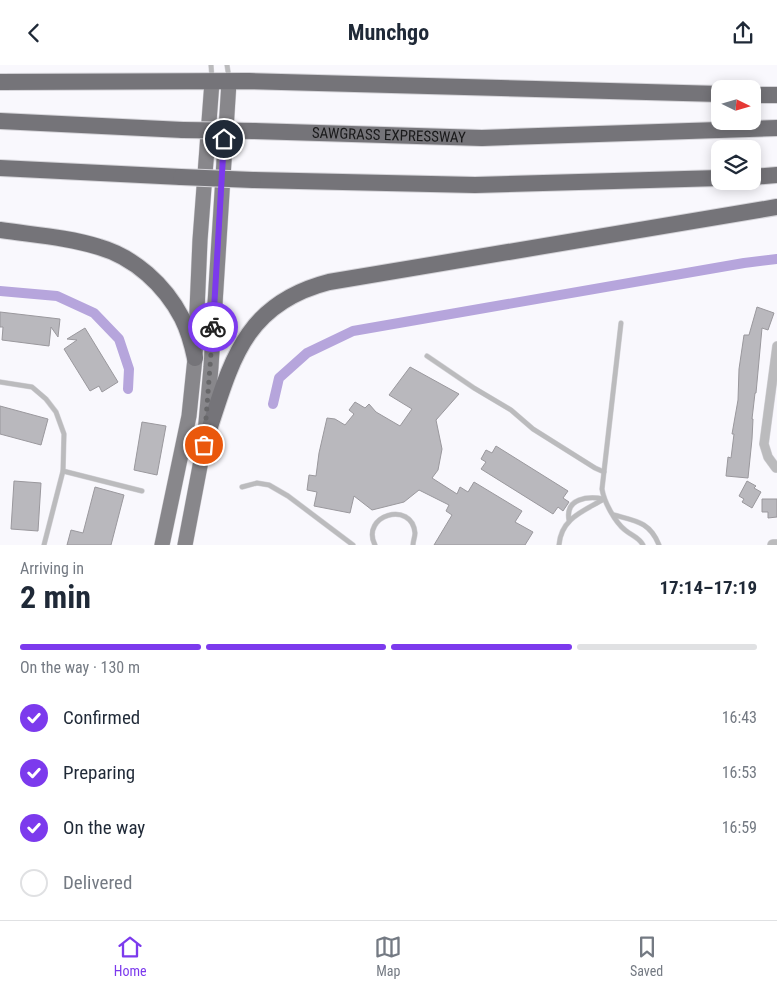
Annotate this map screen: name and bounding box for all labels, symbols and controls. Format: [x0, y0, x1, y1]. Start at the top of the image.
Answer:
icon: back [20, 19, 48, 47]
icon: share [729, 19, 757, 47]
text: Munchgo [348, 20, 429, 45]
north arrow [711, 80, 761, 130]
map controls [711, 80, 761, 190]
pin [203, 118, 245, 160]
street label: SAWGRASS EXPRESSWAY [312, 124, 466, 147]
icon: home [210, 125, 238, 153]
button: layers [711, 140, 761, 190]
courier [188, 302, 238, 352]
icon: bike [199, 313, 227, 341]
pin [183, 424, 225, 466]
icon: bag [190, 431, 218, 459]
text: Arriving in [20, 559, 84, 578]
text: 17:14–17:19 [659, 576, 757, 599]
text: 2 min [20, 578, 91, 616]
text: On the way · 130 m [20, 658, 140, 677]
icon: check [20, 704, 48, 732]
text: Confirmed [63, 706, 140, 729]
text: 16:43 [722, 708, 757, 727]
icon: check [20, 759, 48, 787]
text: Preparing [63, 761, 135, 784]
text: 16:53 [722, 763, 757, 782]
icon: check [20, 814, 48, 842]
text: On the way [63, 816, 145, 839]
text: 16:59 [722, 818, 757, 837]
text: Delivered [63, 871, 132, 894]
tab: Home [114, 933, 147, 979]
tab: Map [374, 933, 402, 979]
tab: Saved [630, 933, 663, 979]

